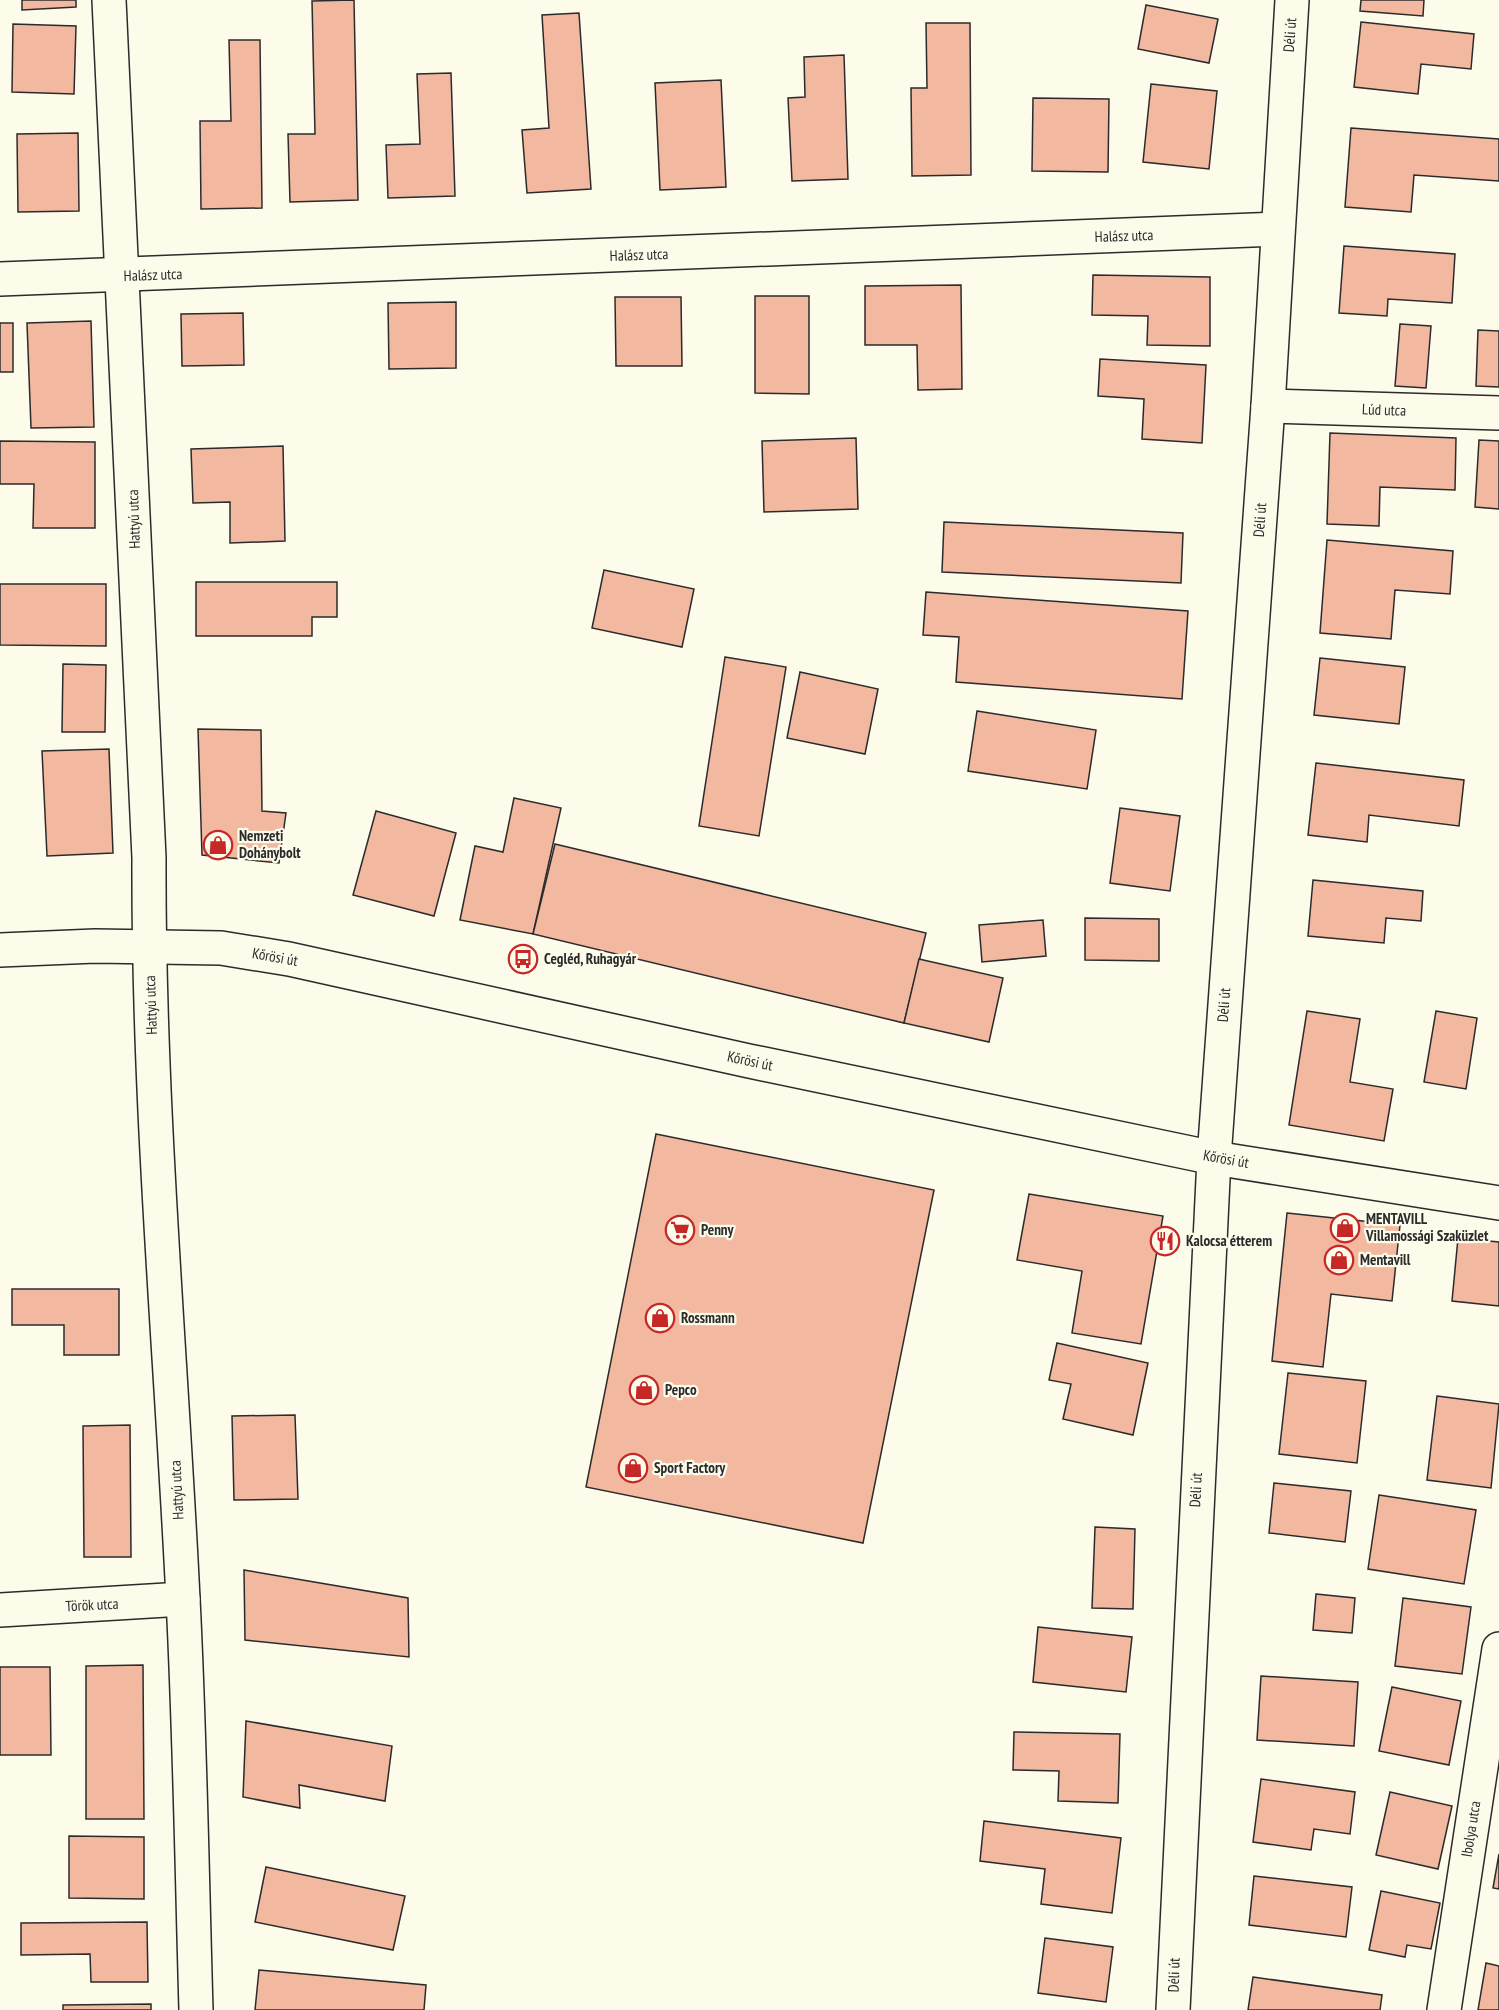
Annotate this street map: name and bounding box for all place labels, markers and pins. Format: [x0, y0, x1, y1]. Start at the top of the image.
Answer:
place label: Nemzeti Dohánybolt [239, 826, 301, 862]
shop icon: Nemzeti Dohánybolt [202, 829, 234, 861]
bus stop icon: Cegléd, Ruhagyár [507, 943, 539, 975]
place label: Cegléd, Ruhagyár [544, 949, 637, 968]
place label: MENTAVILL Villamossági Szaküzlet [1365, 1209, 1489, 1245]
shop icon: MENTAVILL Villamossági Szaküzlet [1329, 1212, 1361, 1244]
supermarket icon: Penny [664, 1214, 696, 1246]
place label: Penny [701, 1220, 735, 1239]
restaurant icon: Kalocsa étterem [1149, 1225, 1181, 1257]
place label: Kalocsa étterem [1186, 1231, 1272, 1250]
shop icon: Mentavill [1323, 1244, 1355, 1276]
place label: Mentavill [1360, 1250, 1411, 1269]
shop icon: Rossmann [644, 1302, 676, 1334]
place label: Rossmann [681, 1308, 735, 1327]
shop icon: Pepco [628, 1374, 660, 1406]
place label: Pepco [665, 1380, 697, 1399]
shop icon: Sport Factory [617, 1452, 649, 1484]
place label: Sport Factory [654, 1458, 726, 1477]

